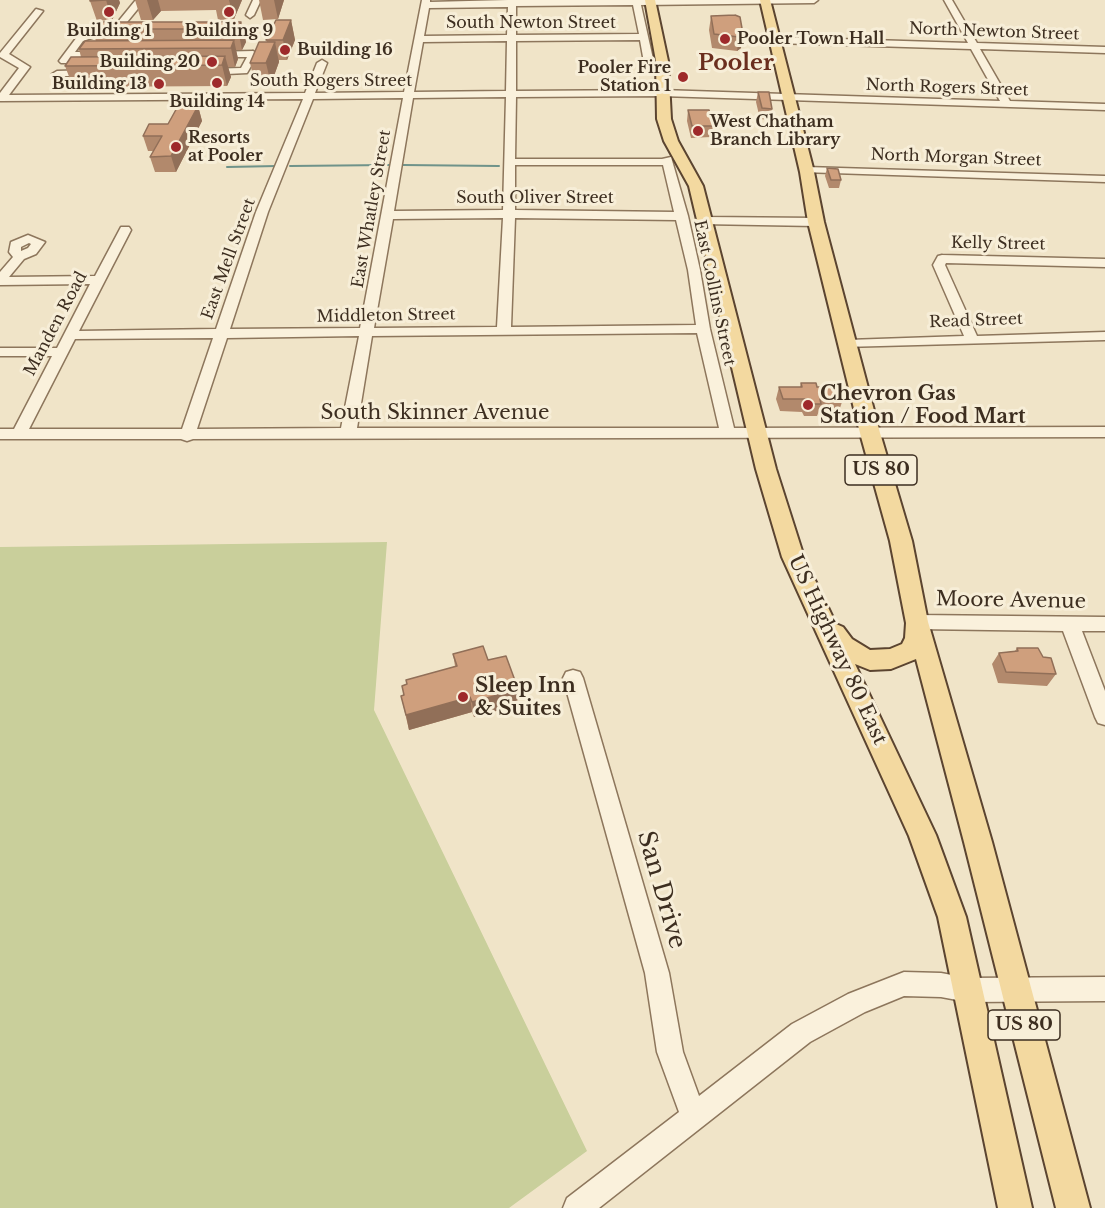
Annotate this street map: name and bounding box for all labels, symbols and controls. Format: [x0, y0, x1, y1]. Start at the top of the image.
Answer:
marker: Building 1 [102, 5, 116, 19]
marker: Building 9 [222, 5, 236, 19]
street label: South Newton Street [446, 13, 616, 33]
street label: North Newton Street [908, 19, 1080, 45]
place label: Building 1 [67, 21, 151, 41]
place label: Building 9 [185, 21, 273, 41]
place label: Pooler Town Hall [737, 29, 884, 49]
marker: Pooler Town Hall [718, 32, 732, 46]
place label: Building 16 [297, 40, 393, 60]
marker: Building 16 [278, 43, 292, 57]
district label: Pooler [698, 51, 774, 77]
place label: Building 20 [100, 52, 200, 72]
marker: Building 20 [205, 55, 219, 69]
place label: Pooler Fire Station 1 [578, 58, 671, 96]
marker: Pooler Fire Station 1 [676, 70, 690, 84]
street label: South Rogers Street [250, 71, 412, 91]
place label: Building 13 [52, 74, 147, 94]
marker: Building 14 [210, 76, 224, 90]
street label: North Rogers Street [865, 76, 1029, 100]
marker: Building 13 [152, 77, 166, 91]
place label: Building 14 [169, 92, 265, 112]
place label: West Chatham Branch Library [710, 112, 840, 150]
marker: West Chatham Branch Library [691, 124, 705, 138]
place label: Resorts at Pooler [188, 128, 263, 166]
street label: East Whatley Street [349, 128, 395, 290]
marker: Resorts at Pooler [169, 140, 183, 154]
street label: North Morgan Street [870, 145, 1042, 171]
street label: South Oliver Street [456, 188, 614, 208]
street label: East Mell Street [198, 196, 260, 322]
street label: East Collins Street [689, 218, 739, 368]
street label: Kelly Street [951, 234, 1045, 254]
street label: Manden Road [20, 269, 92, 379]
street label: Middleton Street [316, 305, 456, 327]
street label: Read Street [929, 310, 1023, 332]
place label: Chevron Gas Station / Food Mart [820, 382, 1026, 429]
marker: Chevron Gas Station / Food Mart [801, 398, 815, 412]
street label: South Skinner Avenue [321, 401, 549, 425]
road number: US 80 [845, 455, 917, 485]
street label: US Highway 80 East [782, 551, 892, 749]
street label: Moore Avenue [936, 588, 1086, 614]
place label: Sleep Inn & Suites [475, 674, 576, 721]
marker: Sleep Inn & Suites [456, 690, 470, 704]
street label: San Drive [631, 828, 691, 952]
road number: US 80 [988, 1010, 1060, 1040]

